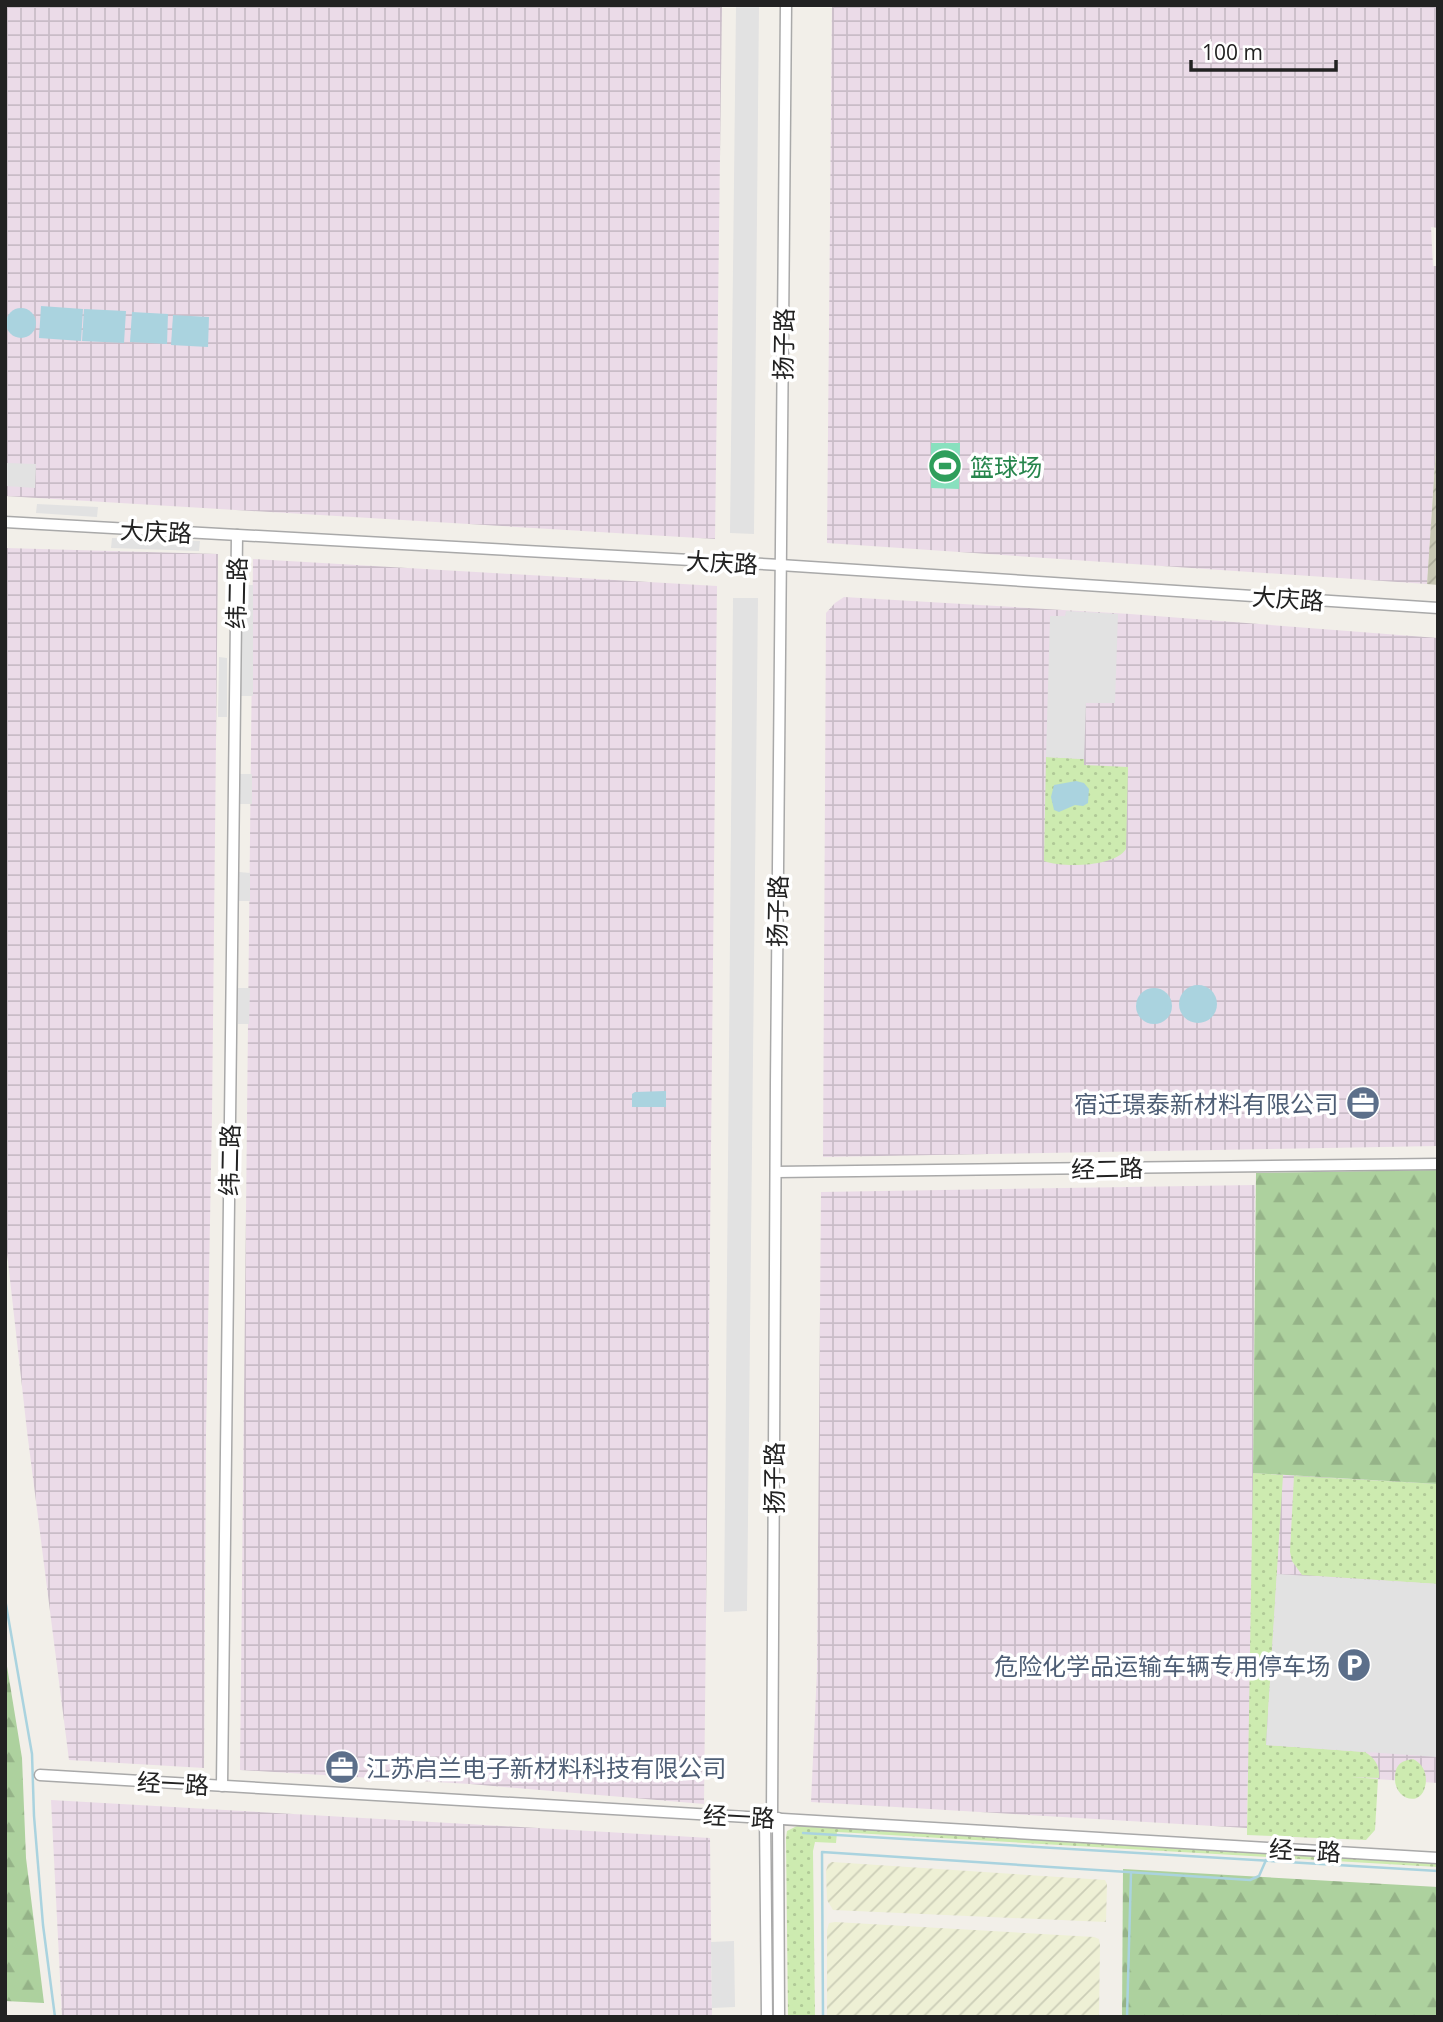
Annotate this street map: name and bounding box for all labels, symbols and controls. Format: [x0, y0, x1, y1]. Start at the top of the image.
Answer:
scale bar [1191, 28, 1336, 72]
text: 100 m [1202, 38, 1263, 66]
street label: 扬子路 [766, 308, 800, 380]
sports icon: 篮球场 [926, 447, 964, 485]
place label: 篮球场 [970, 450, 1042, 483]
street label: 大庆路 [119, 513, 193, 549]
street label: 大庆路 [685, 544, 759, 580]
street label: 纬二路 [219, 557, 253, 629]
street label: 大庆路 [1251, 579, 1325, 617]
street label: 扬子路 [760, 875, 794, 947]
office icon: 宿迁璟泰新材料有限公司 [1344, 1084, 1382, 1122]
place label: 宿迁璟泰新材料有限公司 [1074, 1087, 1338, 1120]
street label: 纬二路 [212, 1124, 246, 1196]
street label: 经二路 [1071, 1151, 1143, 1185]
street label: 扬子路 [757, 1442, 790, 1514]
parking icon: 危险化学品运输车辆专用停车场 [1335, 1646, 1373, 1684]
place label: 危险化学品运输车辆专用停车场 [994, 1649, 1330, 1682]
office icon: 江苏启兰电子新材料科技有限公司 [323, 1748, 361, 1786]
place label: 江苏启兰电子新材料科技有限公司 [366, 1751, 726, 1784]
street label: 经一路 [136, 1765, 210, 1801]
street label: 经一路 [702, 1798, 776, 1834]
street label: 经一路 [1268, 1832, 1342, 1868]

